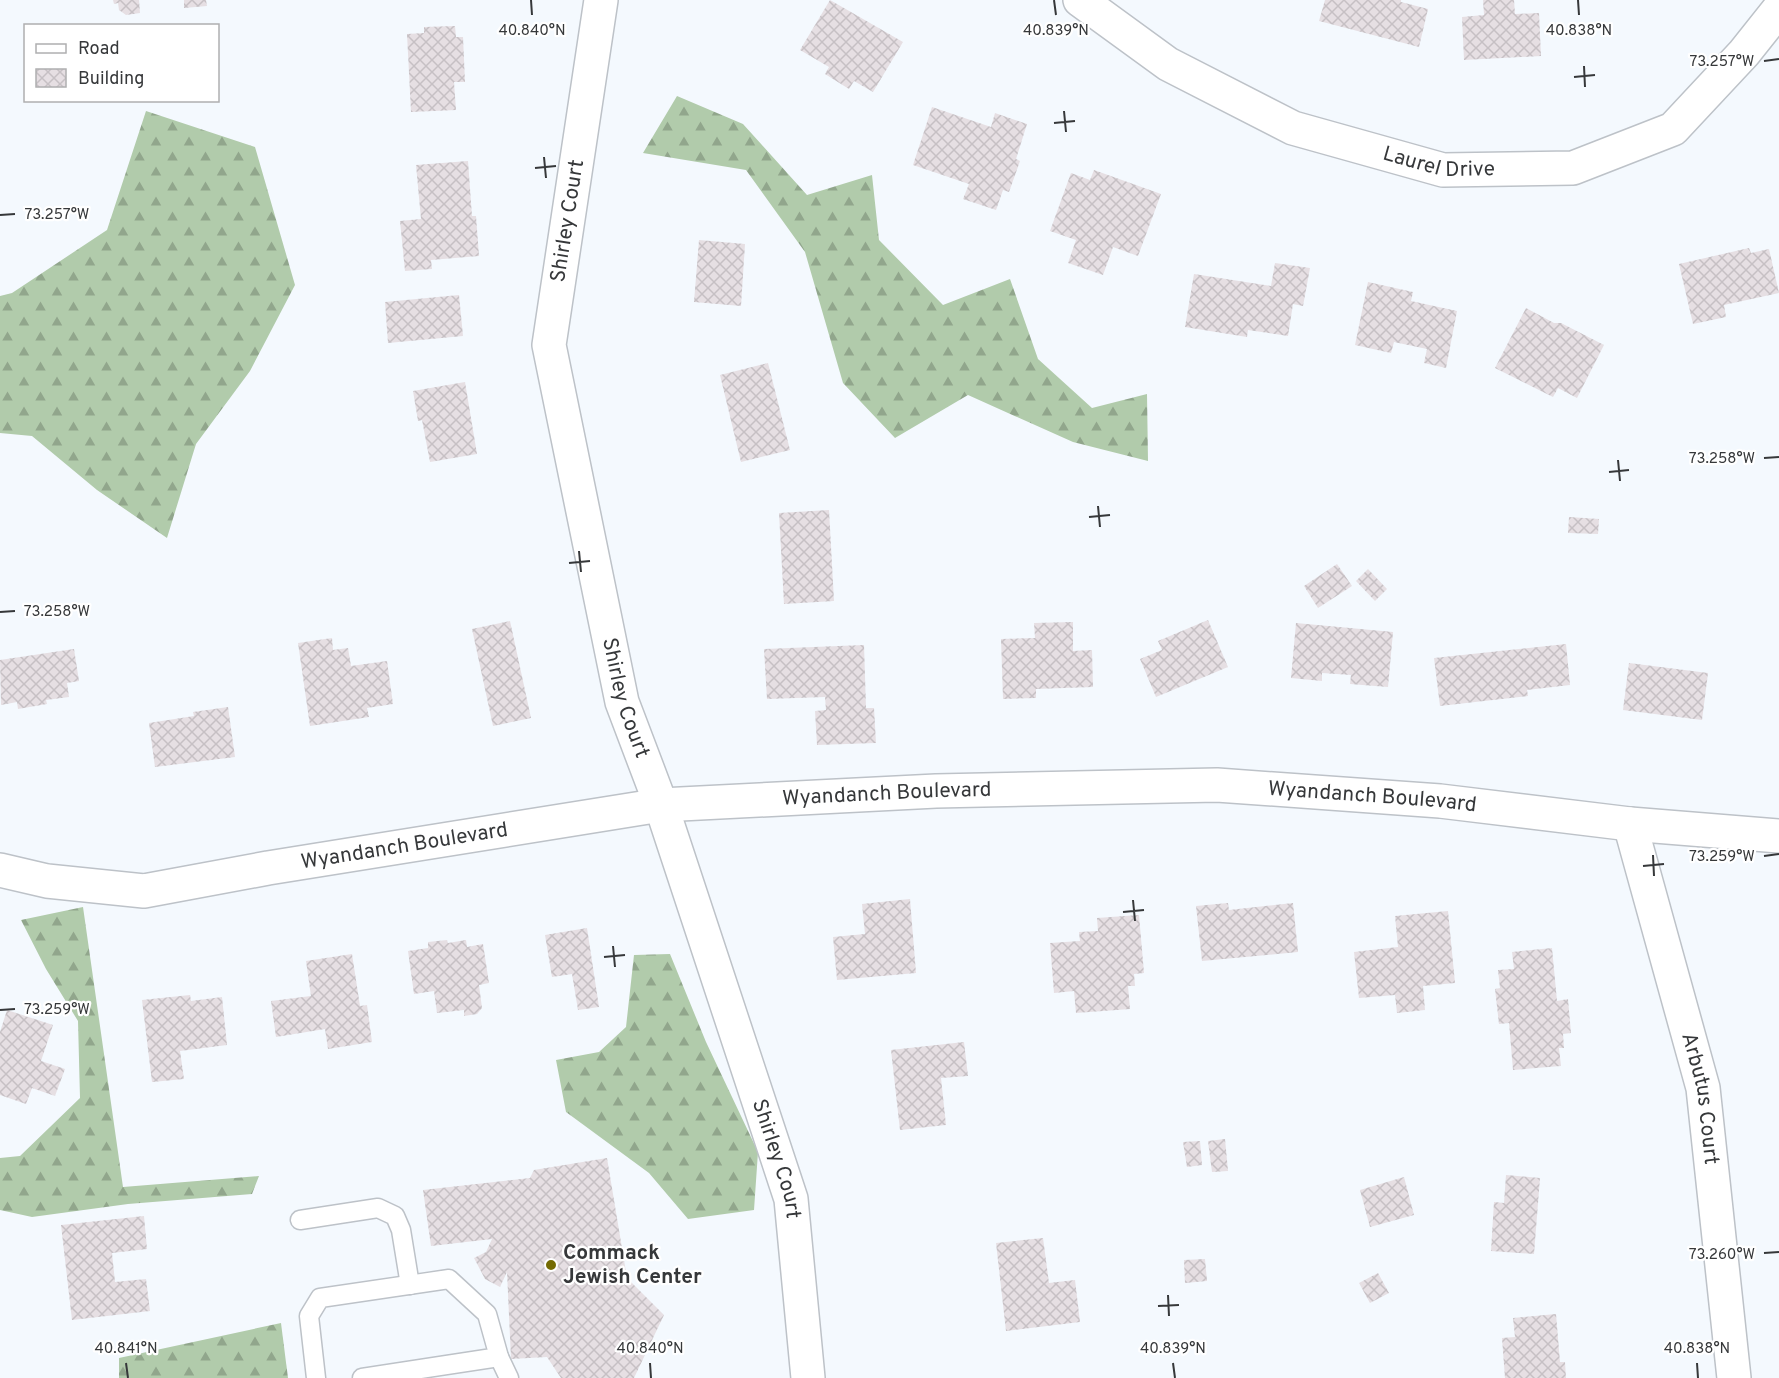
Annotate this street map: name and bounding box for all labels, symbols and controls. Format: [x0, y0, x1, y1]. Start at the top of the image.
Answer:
text: 40.840°N [498, 22, 566, 41]
text: 40.839°N [1023, 22, 1089, 41]
text: 40.838°N [1546, 22, 1612, 41]
legend [24, 24, 219, 102]
text: Road [78, 38, 120, 61]
text: 73.257°W [1690, 53, 1754, 72]
text: Building [78, 68, 144, 91]
street label: Laurel Drive [1380, 140, 1495, 184]
street label: Shirley Court [545, 158, 591, 284]
text: 73.257°W [25, 206, 89, 225]
text: 73.258°W [1689, 450, 1755, 469]
text: 73.258°W [24, 603, 90, 622]
street label: Shirley Court [596, 635, 655, 762]
street label: Wyandanch Boulevard [1267, 775, 1478, 819]
street label: Wyandanch Boulevard [782, 776, 992, 812]
street label: Wyandanch Boulevard [299, 816, 510, 876]
text: 73.259°W [1689, 848, 1755, 867]
text: 73.259°W [24, 1001, 90, 1020]
street label: Arbutus Court [1675, 1030, 1725, 1166]
street label: Shirley Court [745, 1096, 806, 1220]
place label: Commack Jewish Center [563, 1240, 702, 1291]
text: 73.260°W [1689, 1246, 1755, 1265]
marker: Commack Jewish Center [544, 1258, 558, 1272]
text: 40.841°N [94, 1340, 158, 1359]
text: 40.840°N [616, 1340, 684, 1359]
text: 40.839°N [1140, 1340, 1206, 1359]
text: 40.838°N [1664, 1340, 1730, 1359]

